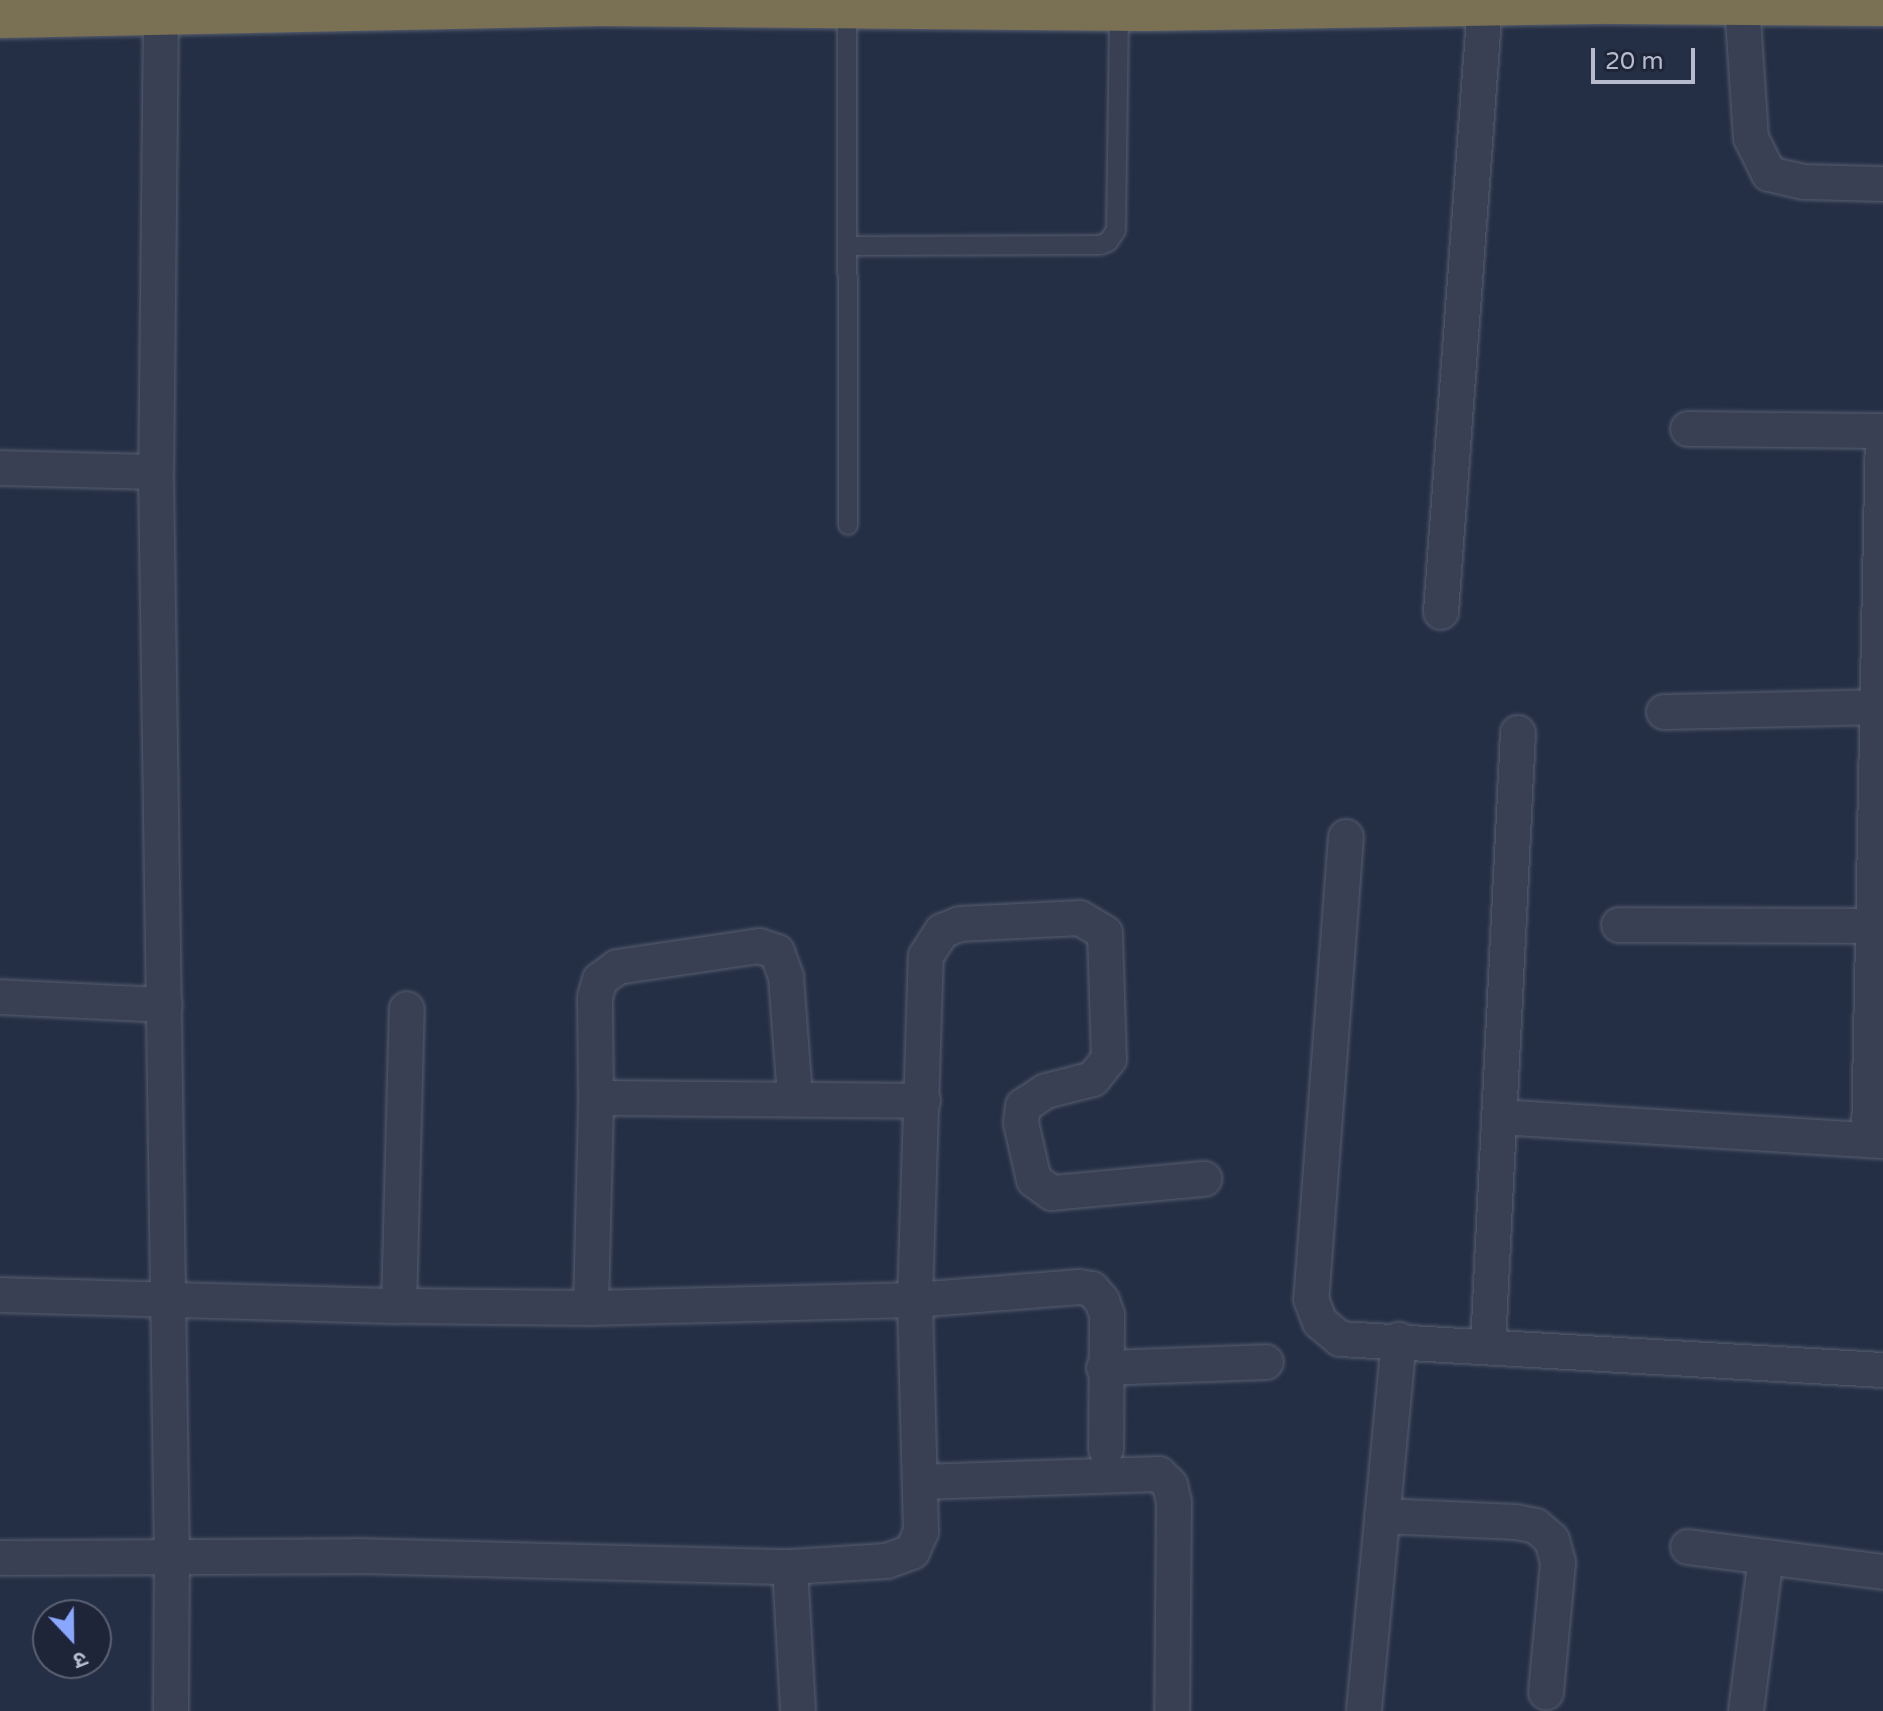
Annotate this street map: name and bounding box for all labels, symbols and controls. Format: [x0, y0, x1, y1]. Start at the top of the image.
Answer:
scale bar [1595, 32, 1699, 82]
text: 20 m [1605, 47, 1663, 76]
north arrow [32, 1599, 112, 1679]
text: उ [69, 1645, 91, 1674]

